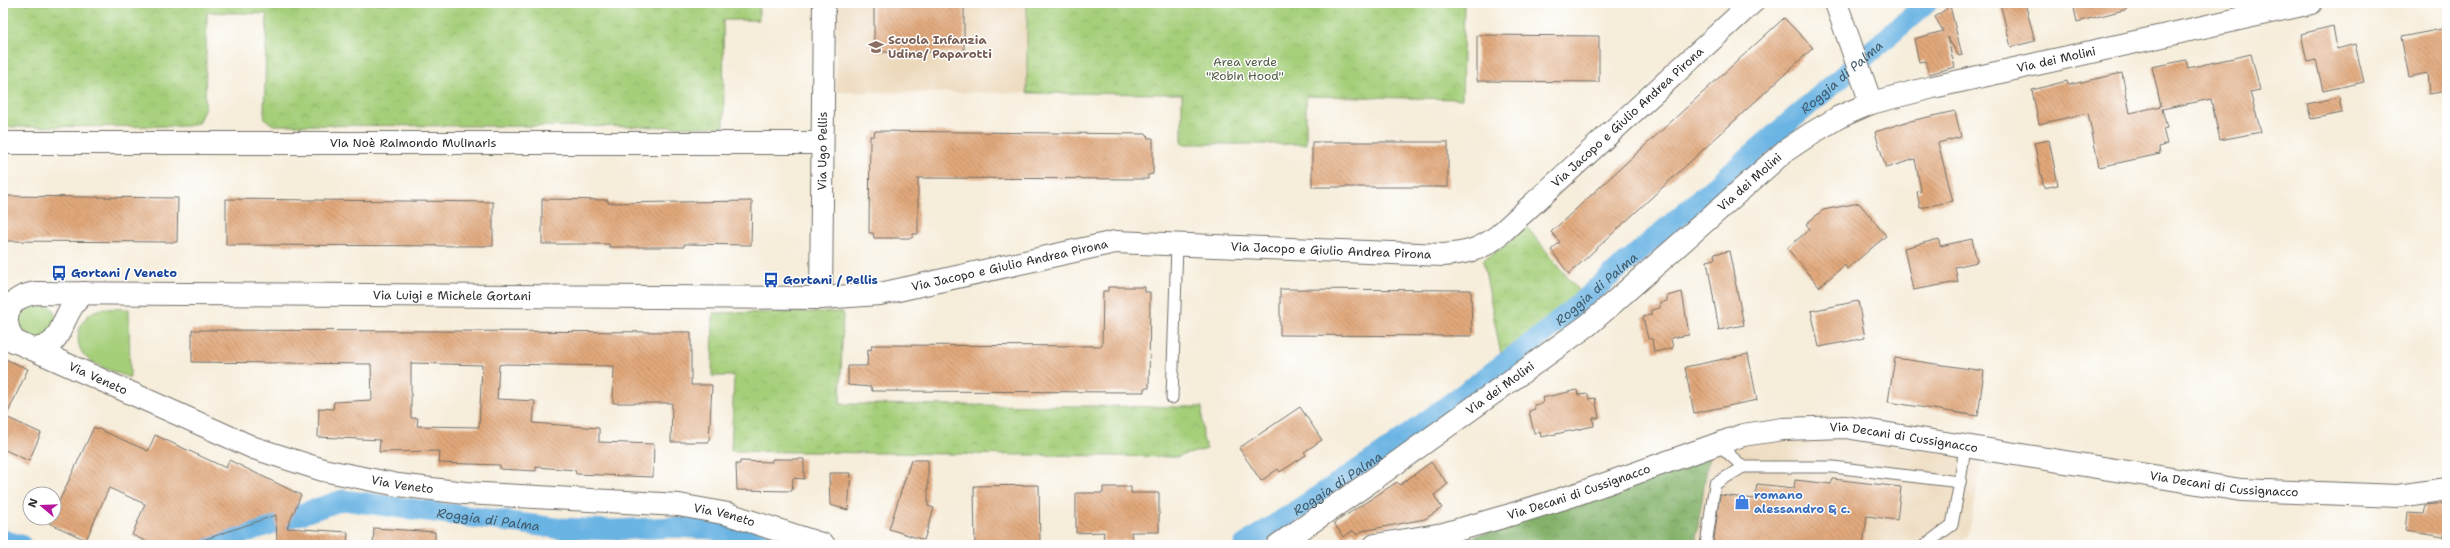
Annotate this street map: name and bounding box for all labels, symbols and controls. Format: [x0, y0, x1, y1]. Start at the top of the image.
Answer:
place label: Scuola Infanzia Udine/ Paparotti [888, 32, 992, 62]
water label: Roggia di Palma [1796, 36, 1886, 117]
school or university icon: Scuola Infanzia Udine/ Paparotti [867, 38, 885, 56]
street label: Via Jacopo e Giulio Andrea Pirona [1548, 43, 1707, 191]
street label: Via dei Molini [2015, 43, 2097, 76]
park label: Area verde "Robin Hood" [1206, 54, 1284, 84]
street label: Via Ugo Pellis [814, 111, 831, 191]
street label: Via Noè Raimondo Mulinaris [330, 135, 496, 151]
street label: Via dei Molini [1714, 149, 1785, 215]
street label: Via Jacopo e Giulio Andrea Pirona [910, 236, 1110, 295]
street label: Via Jacopo e Giulio Andrea Pirona [1230, 239, 1432, 263]
water label: Roggia di Palma [1551, 248, 1641, 329]
bus stop icon: Gortani / Veneto [50, 264, 68, 282]
place label: Gortani / Veneto [71, 265, 177, 281]
bus stop icon: Gortani / Pellis [762, 271, 780, 289]
place label: Gortani / Pellis [783, 272, 878, 288]
street label: Via Luigi e Michele Gortani [373, 287, 531, 304]
street label: Via Veneto [66, 358, 130, 398]
street label: Via dei Molini [1463, 358, 1538, 418]
street label: Via Decani di Cussignacco [1829, 419, 1979, 456]
water label: Roggia di Palma [1289, 447, 1385, 519]
street label: Via Decani di Cussignacco [1505, 461, 1652, 523]
street label: Via Decani di Cussignacco [2149, 468, 2299, 500]
street label: Via Veneto [370, 472, 434, 497]
north arrow [22, 486, 62, 526]
place label: romano alessandro & c. [1754, 487, 1851, 517]
shop icon: romano alessandro & c. [1733, 493, 1751, 511]
text: N [25, 496, 42, 509]
street label: Via Veneto [692, 500, 757, 530]
water label: Roggia di Palma [436, 504, 541, 534]

